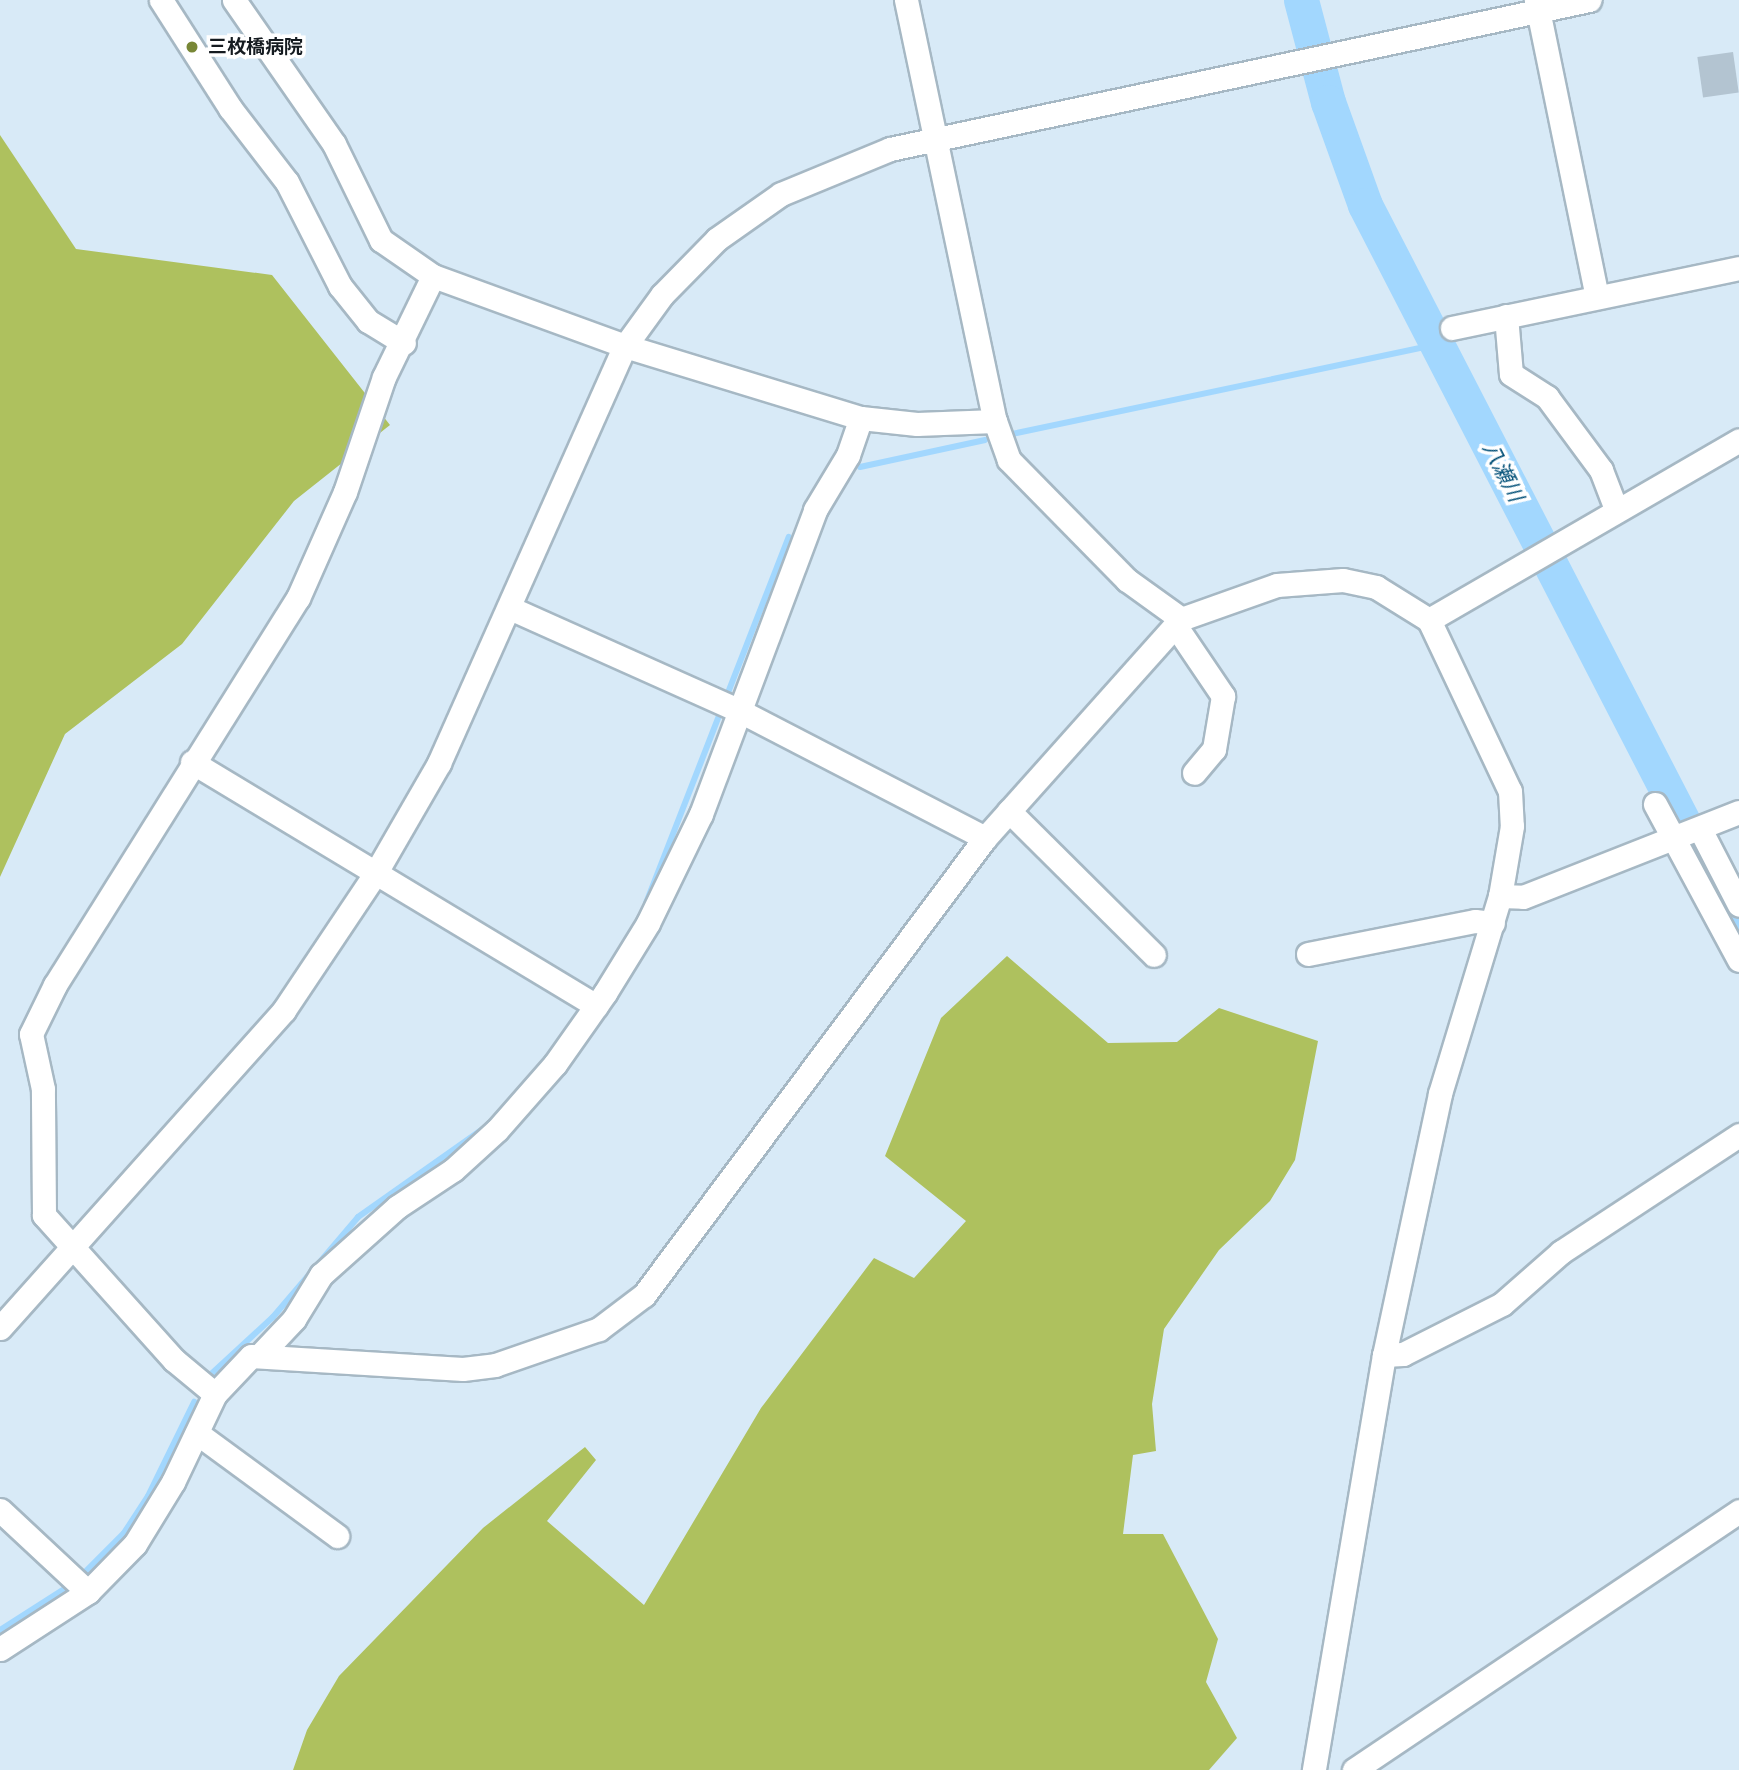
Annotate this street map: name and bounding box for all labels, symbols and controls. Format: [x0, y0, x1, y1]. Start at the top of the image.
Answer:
place label: 三枚橋病院 [208, 36, 303, 58]
marker: 三枚橋病院 [182, 37, 202, 57]
water label: 八瀬川 [1477, 438, 1529, 506]

